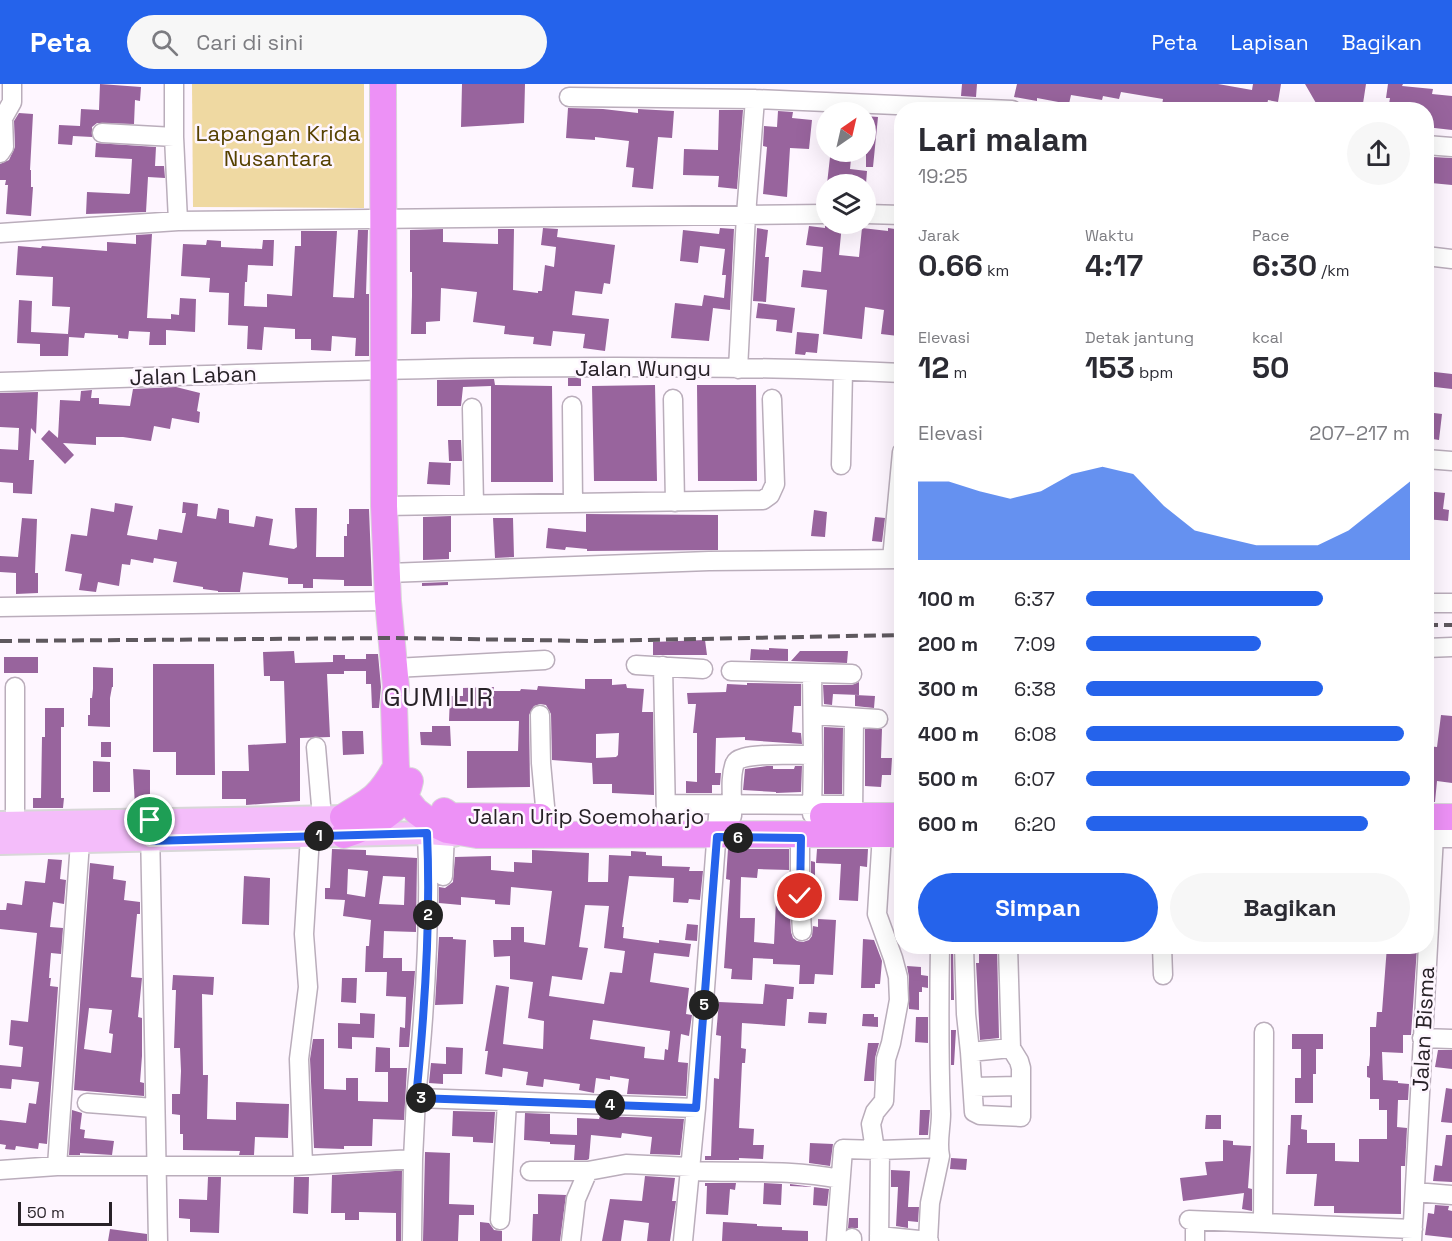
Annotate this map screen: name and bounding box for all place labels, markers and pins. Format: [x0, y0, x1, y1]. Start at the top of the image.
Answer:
pin [124, 794, 175, 845]
pin: 1 [304, 821, 334, 851]
pin: 6 [723, 823, 753, 853]
pin [774, 870, 825, 921]
pin: 2 [413, 900, 443, 930]
pin: 5 [689, 990, 719, 1020]
pin: 3 [406, 1083, 436, 1113]
pin: 4 [595, 1090, 625, 1120]

